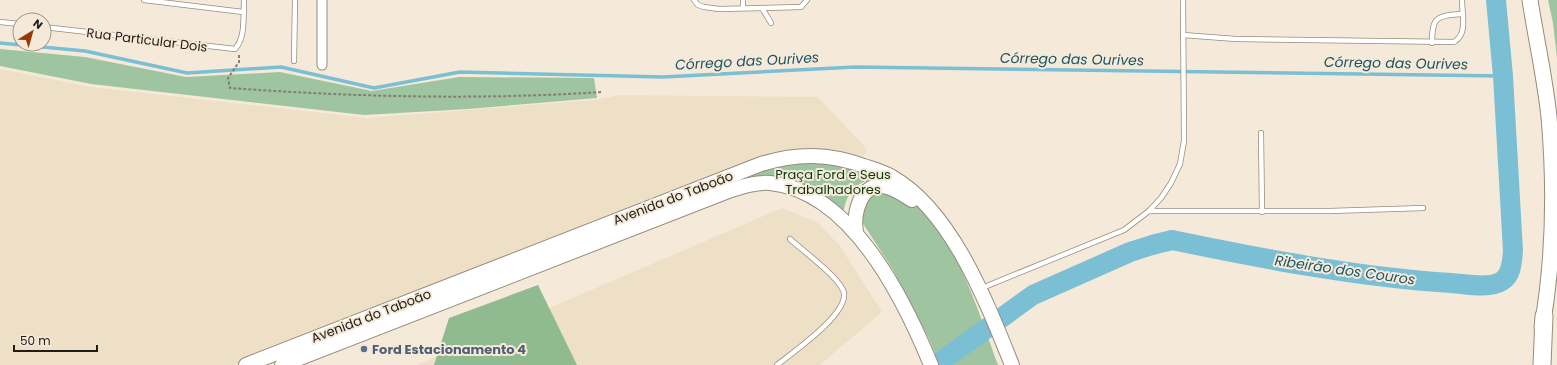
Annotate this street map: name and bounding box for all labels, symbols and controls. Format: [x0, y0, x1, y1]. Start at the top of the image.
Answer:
north arrow [12, 12, 52, 52]
text: N [30, 15, 46, 33]
street label: Rua Particular Dois [85, 23, 209, 57]
water label: Córrego das Ourives [674, 47, 820, 75]
water label: Córrego das Ourives [1000, 48, 1144, 70]
water label: Córrego das Ourives [1324, 52, 1468, 74]
park label: Praça Ford e Seus Trabalhadores [775, 165, 891, 199]
street label: Avenida do Taboão [610, 166, 736, 230]
water label: Ribeirão dos Couros [1274, 250, 1416, 290]
street label: Avenida do Taboão [308, 284, 434, 348]
scale bar [14, 327, 97, 353]
text: 50 m [20, 332, 51, 349]
place label: Ford Estacionamento 4 [372, 340, 526, 359]
marker: Ford Estacionamento 4 [359, 344, 369, 354]

